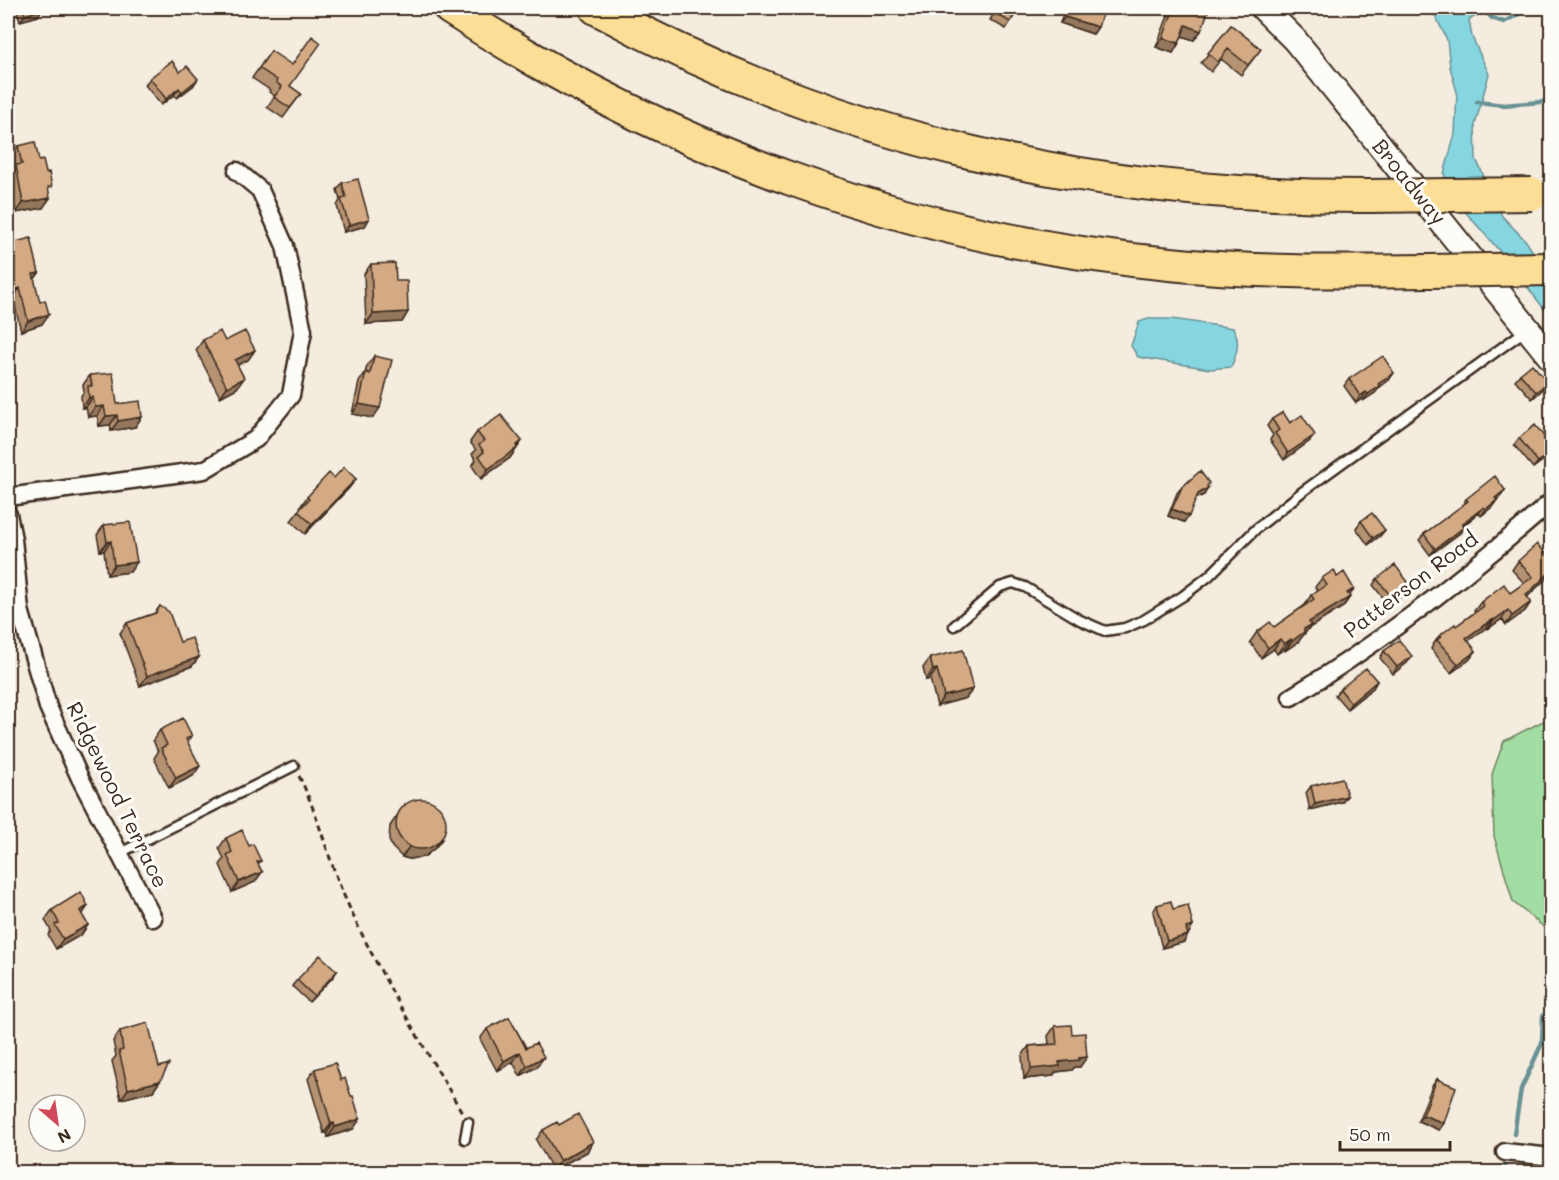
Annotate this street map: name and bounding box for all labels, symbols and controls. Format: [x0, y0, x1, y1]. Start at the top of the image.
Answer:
street label: Broadway [1367, 133, 1453, 229]
street label: Patterson Road [1338, 524, 1483, 643]
street label: Ridgewood Terrace [62, 697, 175, 892]
north arrow [27, 1093, 87, 1153]
scale bar [1340, 1114, 1450, 1152]
text: 50 m [1349, 1122, 1391, 1146]
text: N [54, 1124, 75, 1149]

